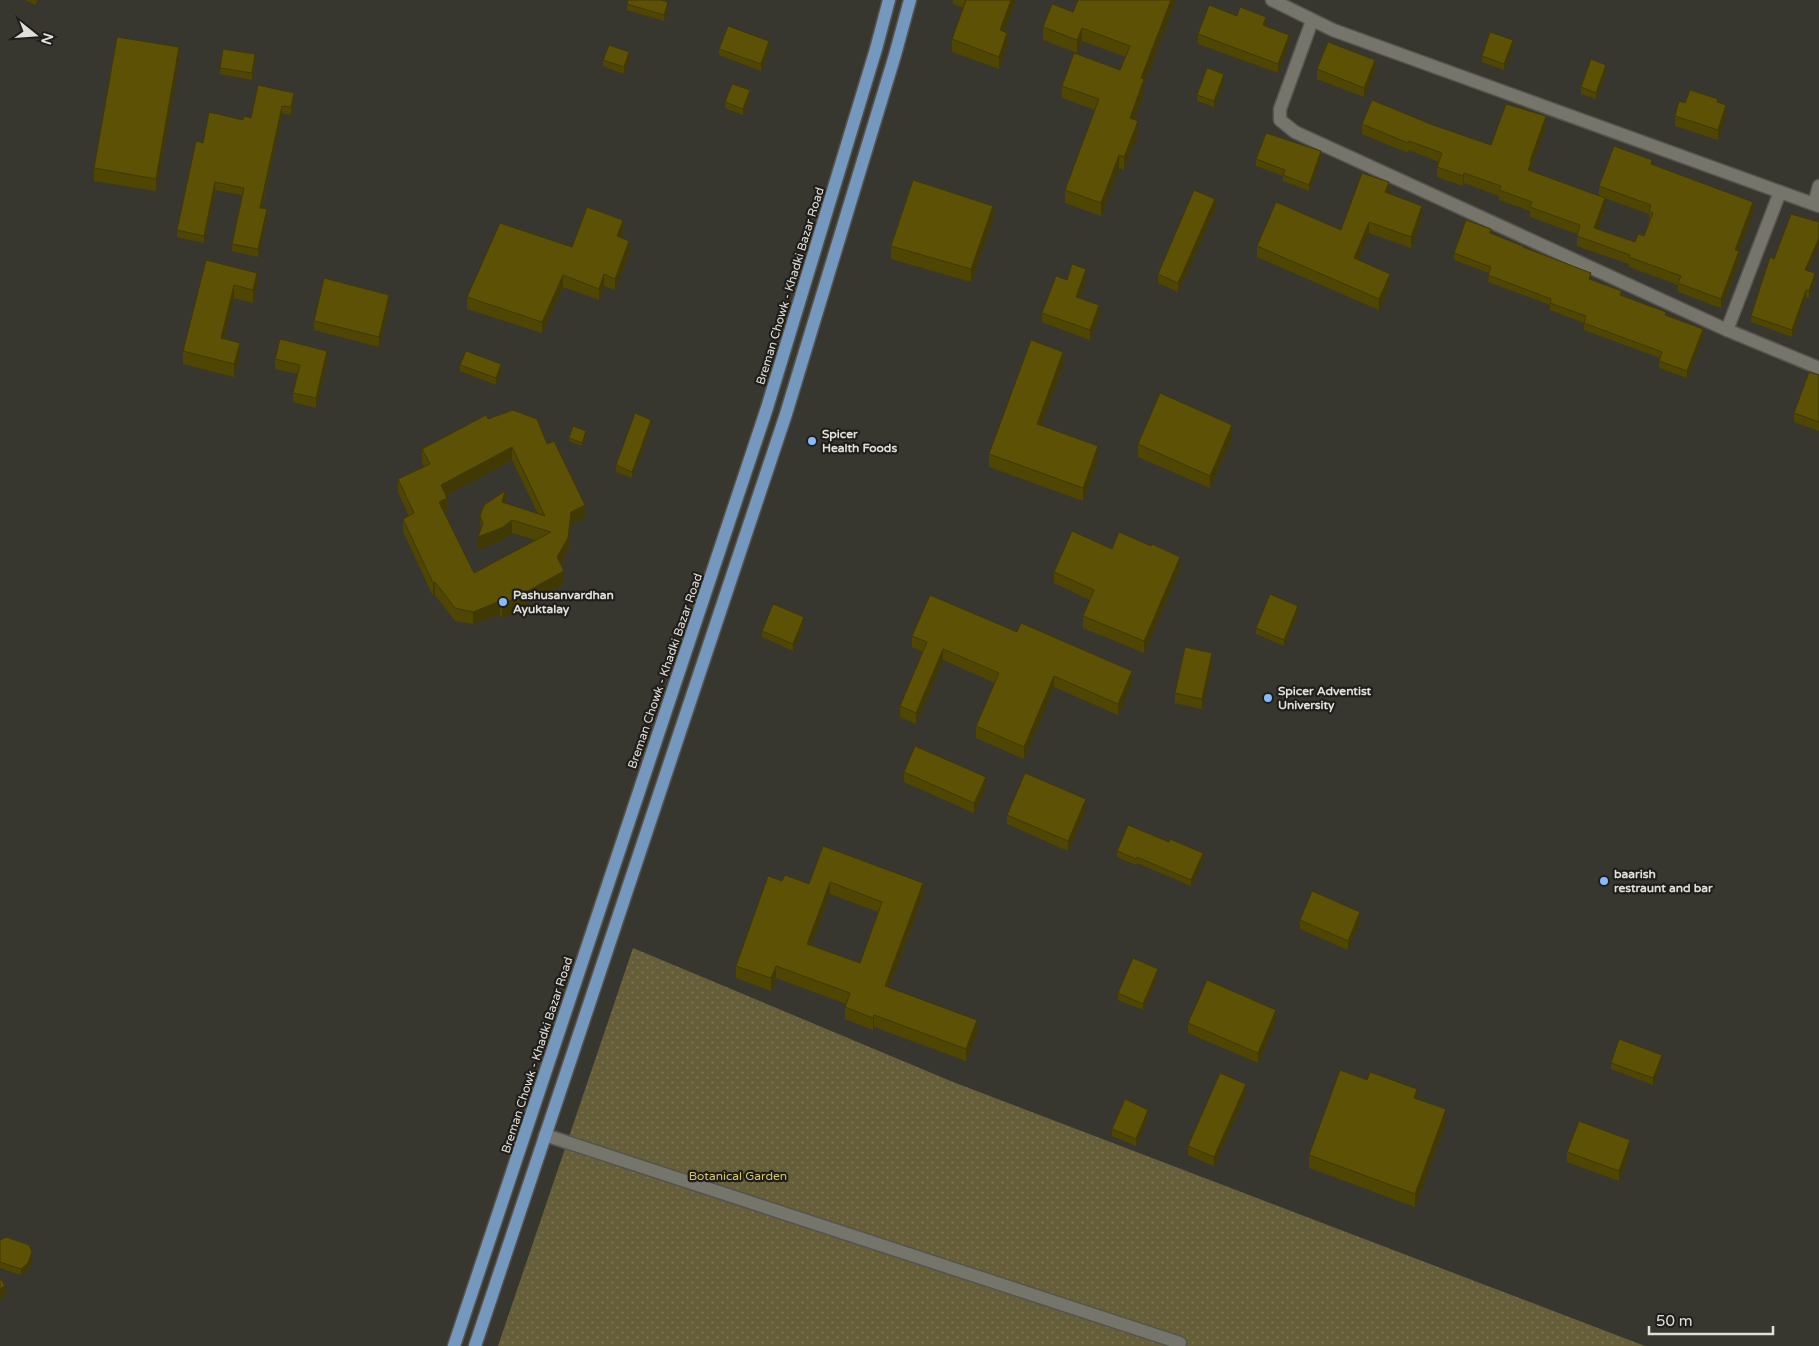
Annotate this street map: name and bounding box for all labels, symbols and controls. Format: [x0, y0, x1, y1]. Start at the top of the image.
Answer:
north arrow [10, 10, 60, 60]
text: N [37, 31, 57, 47]
street label: Breman Chowk - Khadki Bazar Road [753, 186, 827, 386]
place label: Spicer Health Foods [822, 427, 897, 455]
marker: Spicer Health Foods [806, 435, 818, 447]
street label: Breman Chowk - Khadki Bazar Road [625, 572, 705, 770]
place label: Pashusanvardhan Ayuktalay [513, 588, 614, 617]
marker: Pashusanvardhan Ayuktalay [497, 596, 509, 608]
place label: Spicer Adventist University [1278, 684, 1372, 713]
marker: Spicer Adventist University [1262, 692, 1274, 704]
place label: baarish restraunt and bar [1614, 867, 1713, 895]
marker: baarish restraunt and bar [1598, 875, 1610, 887]
street label: Breman Chowk - Khadki Bazar Road [499, 955, 575, 1155]
park label: Botanical Garden [689, 1169, 787, 1183]
scale bar [1649, 1304, 1773, 1336]
text: 50 m [1656, 1312, 1693, 1330]

